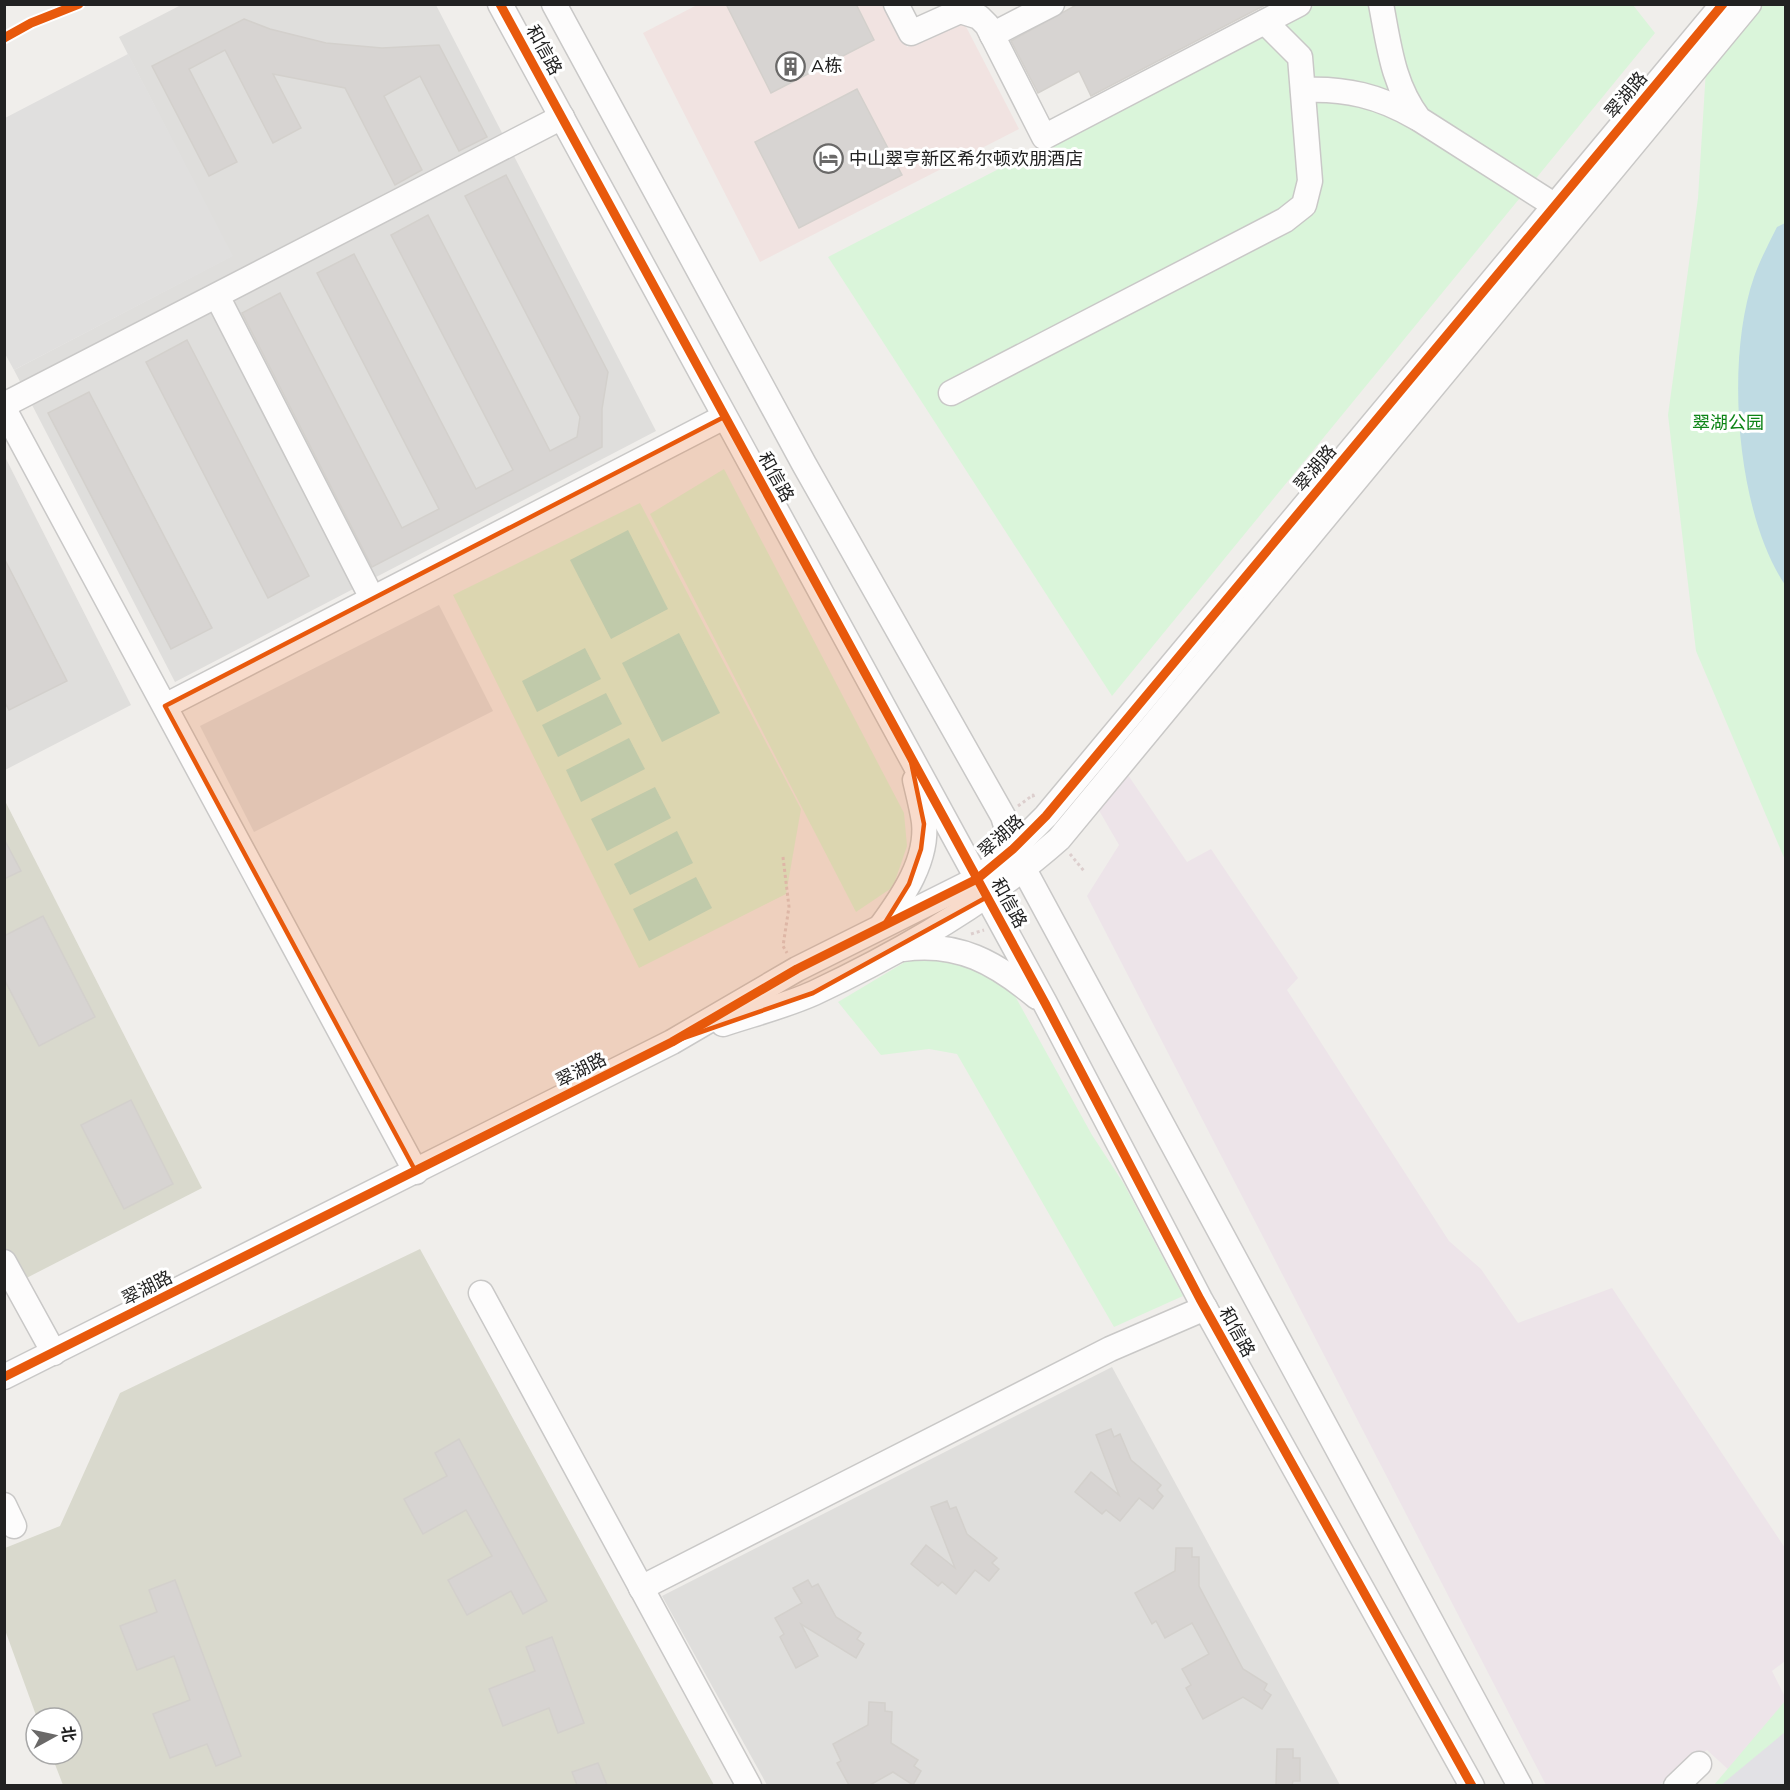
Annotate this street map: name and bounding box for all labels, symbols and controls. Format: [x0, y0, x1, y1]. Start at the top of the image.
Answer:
street label: 和信路 [521, 21, 568, 79]
building icon: A栋 [774, 50, 806, 82]
place label: A栋 [811, 54, 842, 77]
street label: 翠湖路 [1599, 67, 1652, 123]
hotel icon: 中山翠亨新区希尔顿欢朋酒店 [812, 143, 844, 175]
place label: 中山翠亨新区希尔顿欢朋酒店 [849, 147, 1083, 170]
park label: 翠湖公园 [1692, 411, 1764, 434]
street label: 翠湖路 [1288, 440, 1341, 496]
street label: 和信路 [753, 448, 800, 506]
street label: 翠湖路 [973, 809, 1028, 862]
street label: 和信路 [986, 874, 1033, 932]
street label: 翠湖路 [551, 1047, 610, 1092]
street label: 翠湖路 [117, 1265, 176, 1310]
street label: 和信路 [1214, 1303, 1261, 1361]
north arrow [24, 1706, 84, 1766]
text: 北 [58, 1725, 80, 1743]

